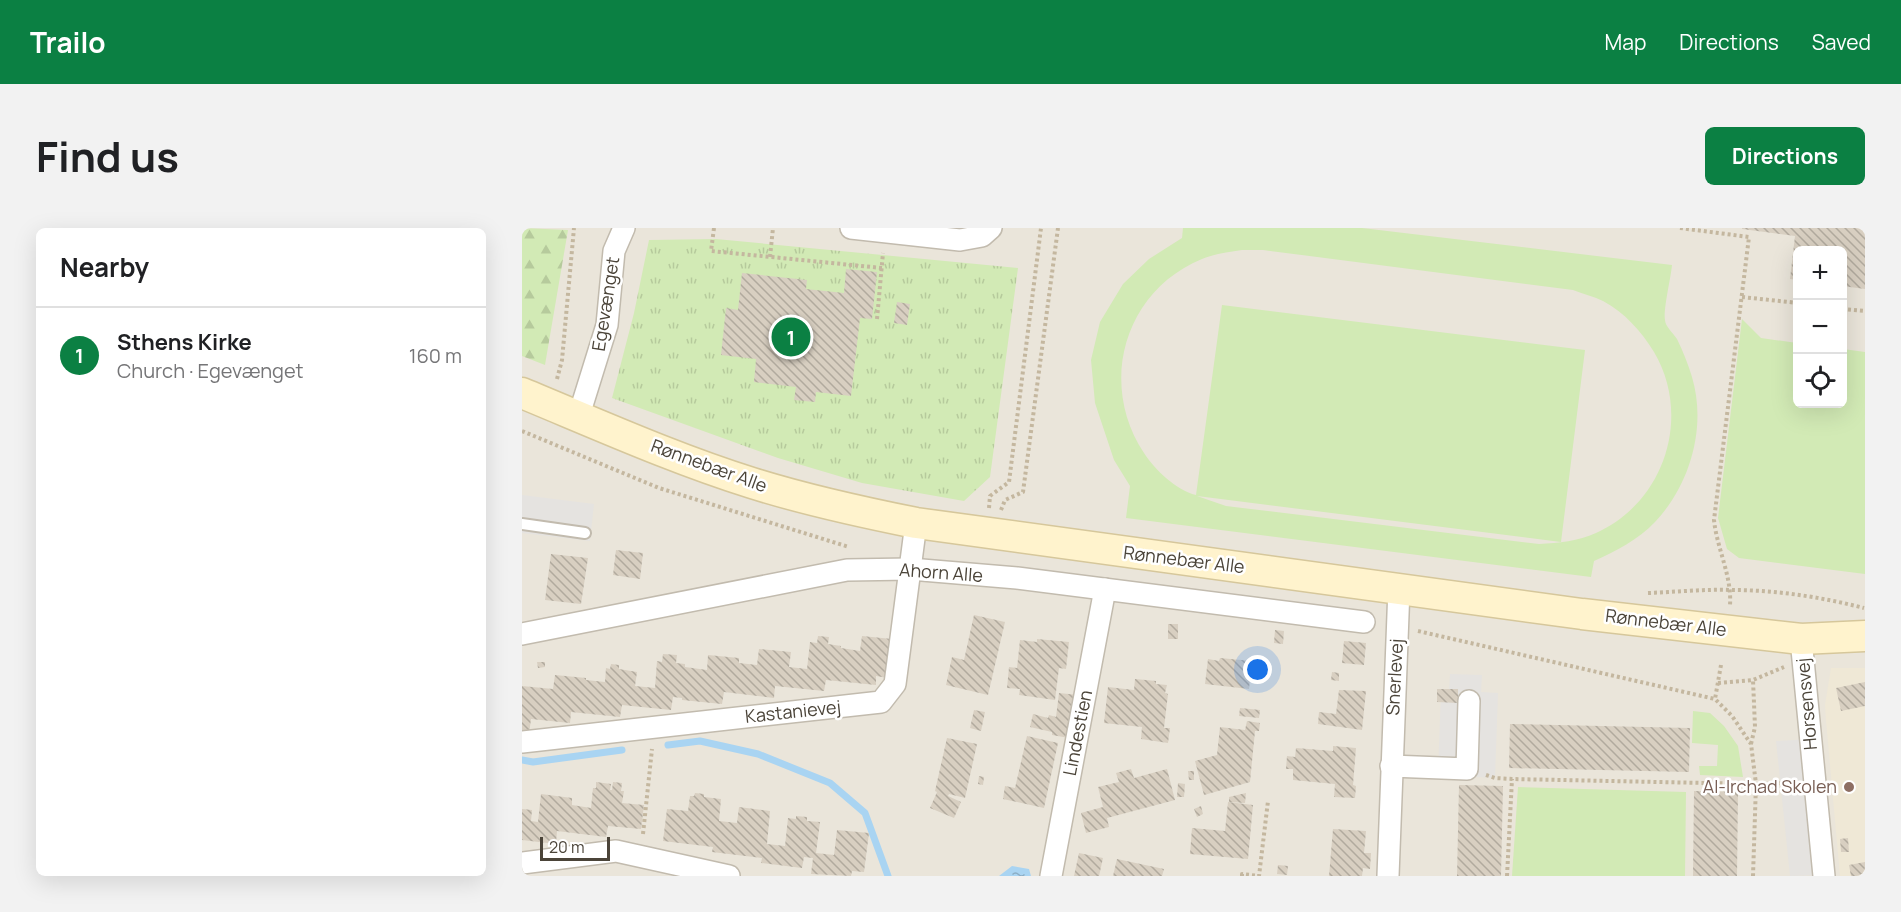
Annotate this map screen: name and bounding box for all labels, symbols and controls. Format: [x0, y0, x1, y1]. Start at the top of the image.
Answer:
text: Trailo [30, 23, 106, 61]
text: Map [1605, 28, 1646, 56]
text: Directions [1679, 28, 1779, 56]
text: Saved [1812, 28, 1871, 56]
text: Find us [36, 127, 179, 185]
button: Directions [1705, 127, 1865, 185]
map controls [1793, 246, 1847, 408]
button: + [1793, 246, 1847, 300]
text: Nearby [60, 249, 149, 285]
street label: Egevænget [586, 255, 624, 353]
button: − [1793, 300, 1847, 354]
pin: 1 [772, 314, 810, 360]
text: Sthens Kirke [117, 327, 252, 357]
text: 1 [75, 342, 84, 369]
text: 160 m [409, 342, 462, 369]
button: locate [1793, 354, 1847, 408]
text: Church · Egevænget [117, 357, 304, 384]
street label: Rønnebær Alle [648, 433, 771, 497]
street label: Rønnebær Alle [1122, 540, 1246, 578]
street label: Ahorn Alle [898, 557, 984, 587]
street label: Rønnebær Alle [1604, 603, 1728, 641]
street label: Snerlevej [1380, 638, 1408, 716]
your location [1243, 655, 1272, 684]
street label: Horsensvej [1790, 657, 1822, 751]
street label: Lindestien [1057, 688, 1097, 778]
street label: Kastanievej [744, 694, 842, 728]
place label: Al-Irchad Skolen [1703, 774, 1837, 798]
marker: Al-Irchad Skolen [1842, 780, 1856, 794]
scale bar [540, 834, 610, 862]
text: 20 m [549, 836, 585, 858]

